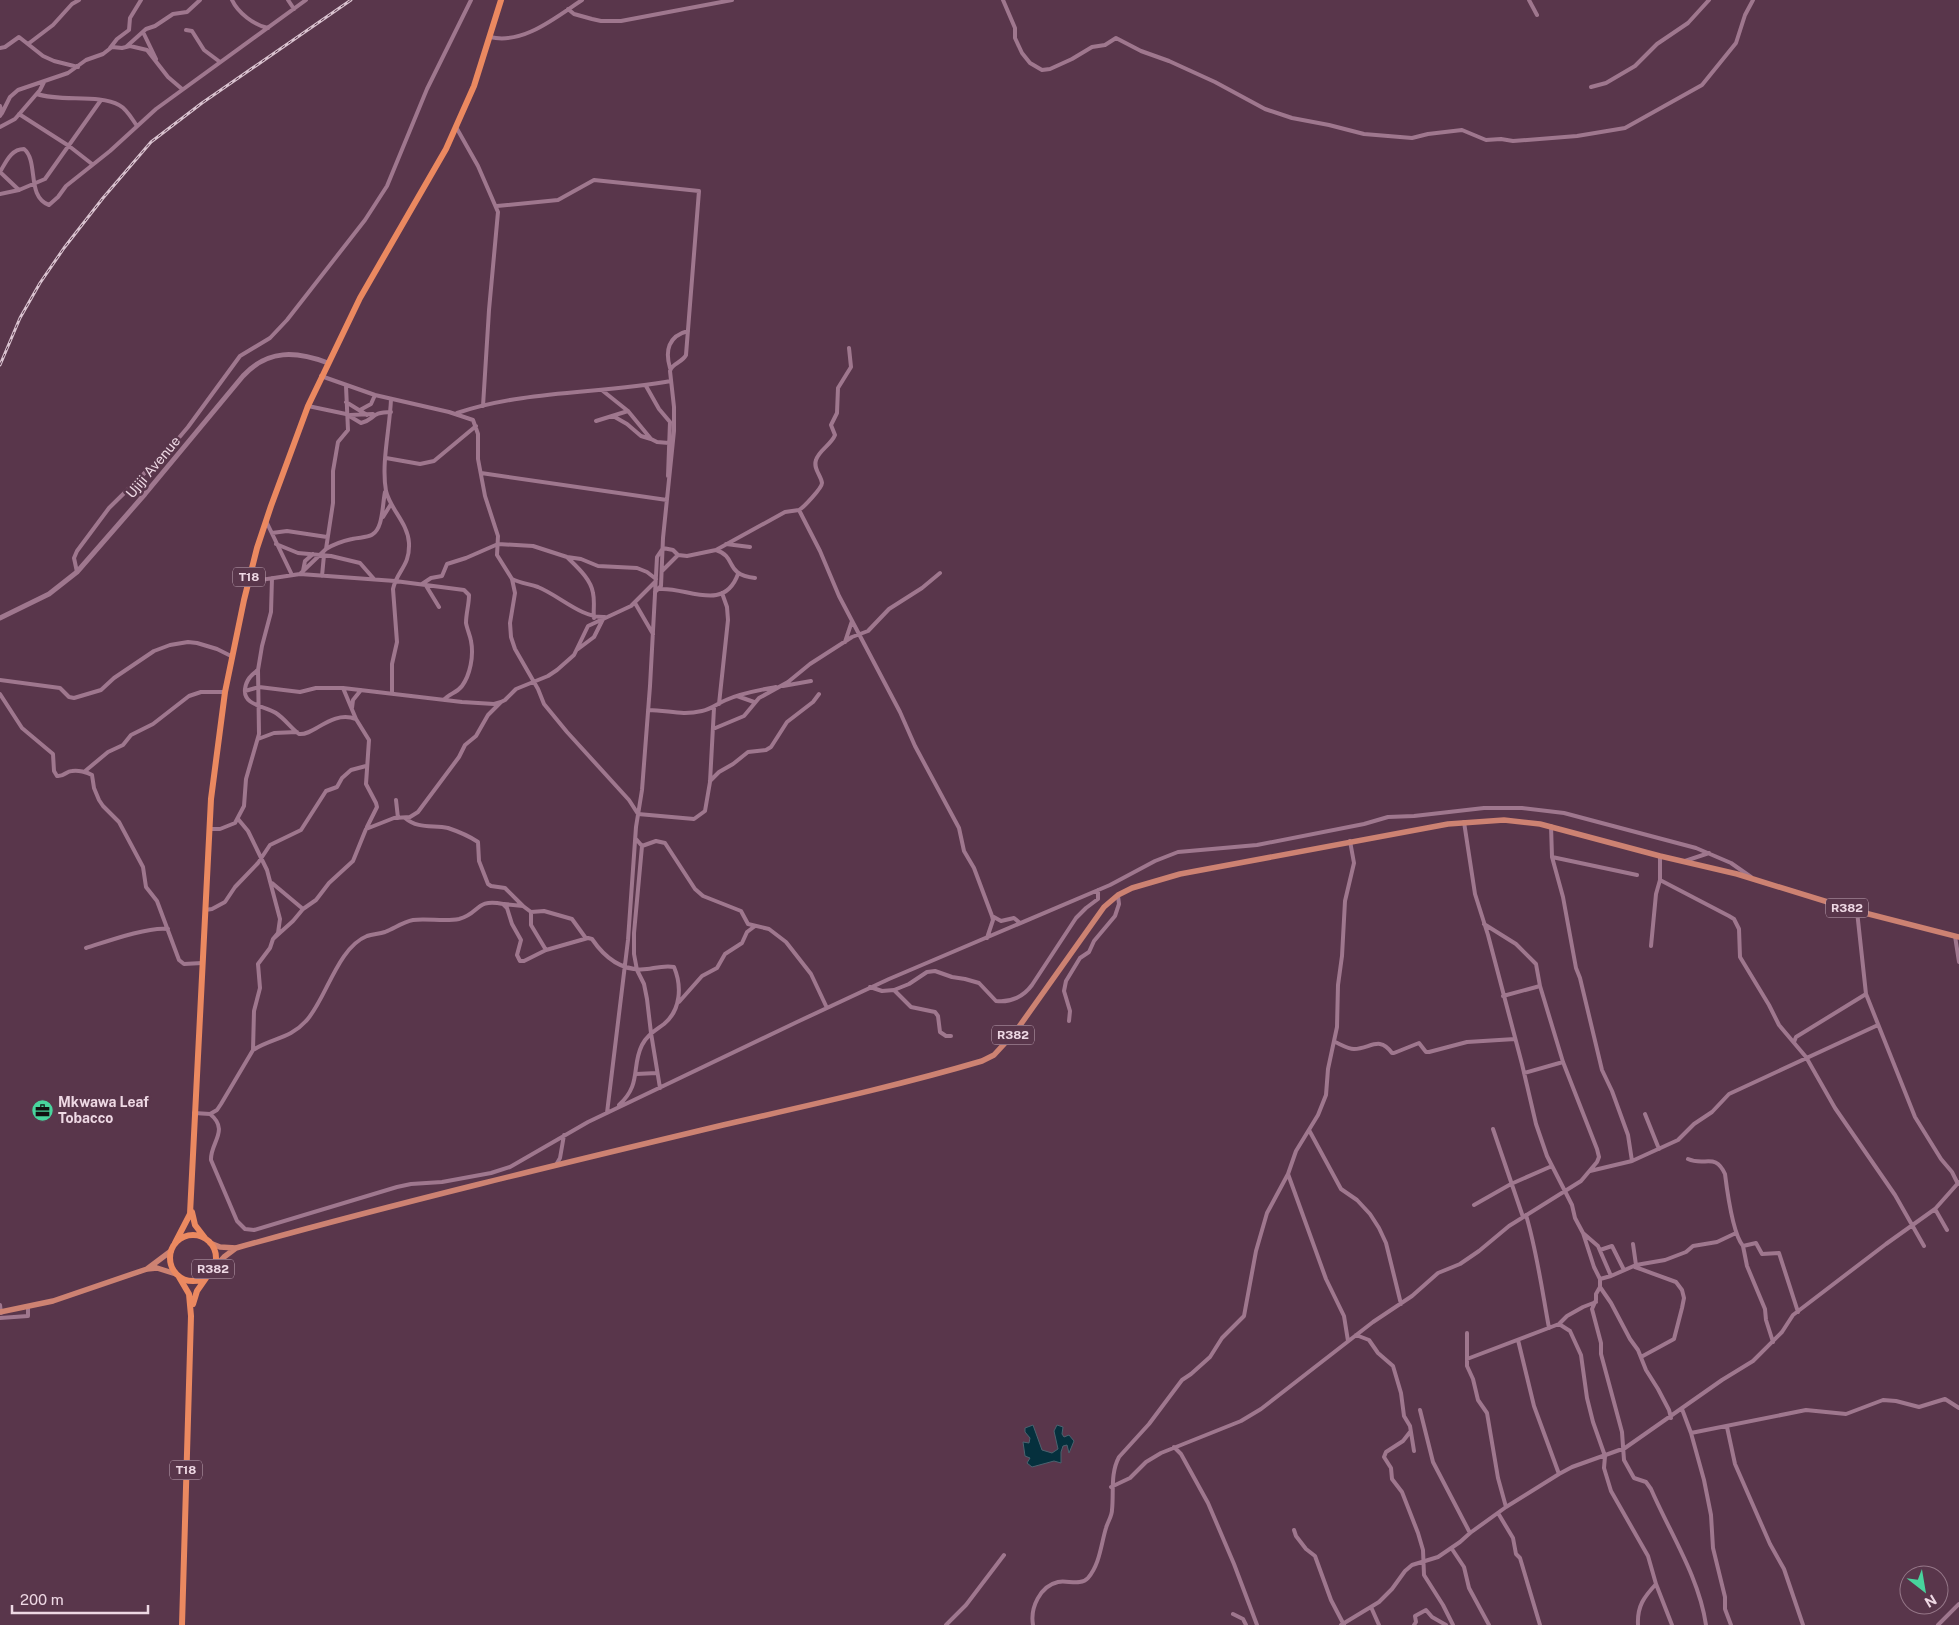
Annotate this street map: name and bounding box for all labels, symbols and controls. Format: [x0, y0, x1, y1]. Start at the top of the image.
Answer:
street label: Ujiji Avenue [123, 433, 184, 501]
road number: T18 [233, 568, 265, 586]
road number: R382 [1826, 898, 1868, 918]
road number: R382 [992, 1026, 1034, 1044]
place label: Mkwawa Leaf Tobacco [58, 1094, 149, 1126]
office icon: Mkwawa Leaf Tobacco [30, 1098, 54, 1122]
road number: R382 [192, 1260, 234, 1278]
road number: T18 [170, 1460, 202, 1480]
north arrow [1899, 1565, 1949, 1615]
scale bar [12, 1582, 149, 1614]
text: 200 m [20, 1591, 64, 1608]
text: N [1922, 1591, 1940, 1611]

